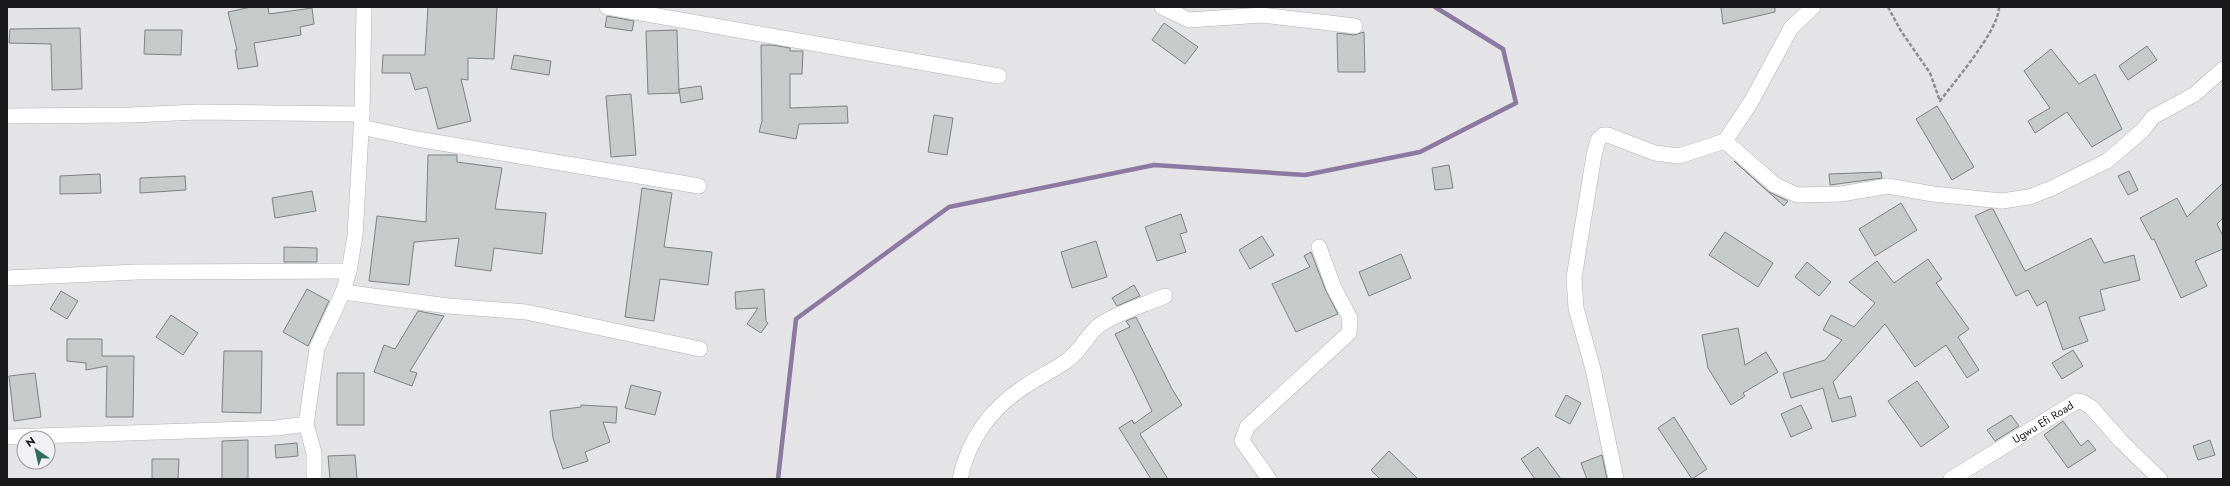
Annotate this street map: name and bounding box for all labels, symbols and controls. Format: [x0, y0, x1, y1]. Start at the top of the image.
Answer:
street label: Ugwu Efi Road [2009, 397, 2076, 447]
north arrow [16, 430, 56, 470]
text: N [22, 433, 39, 451]

